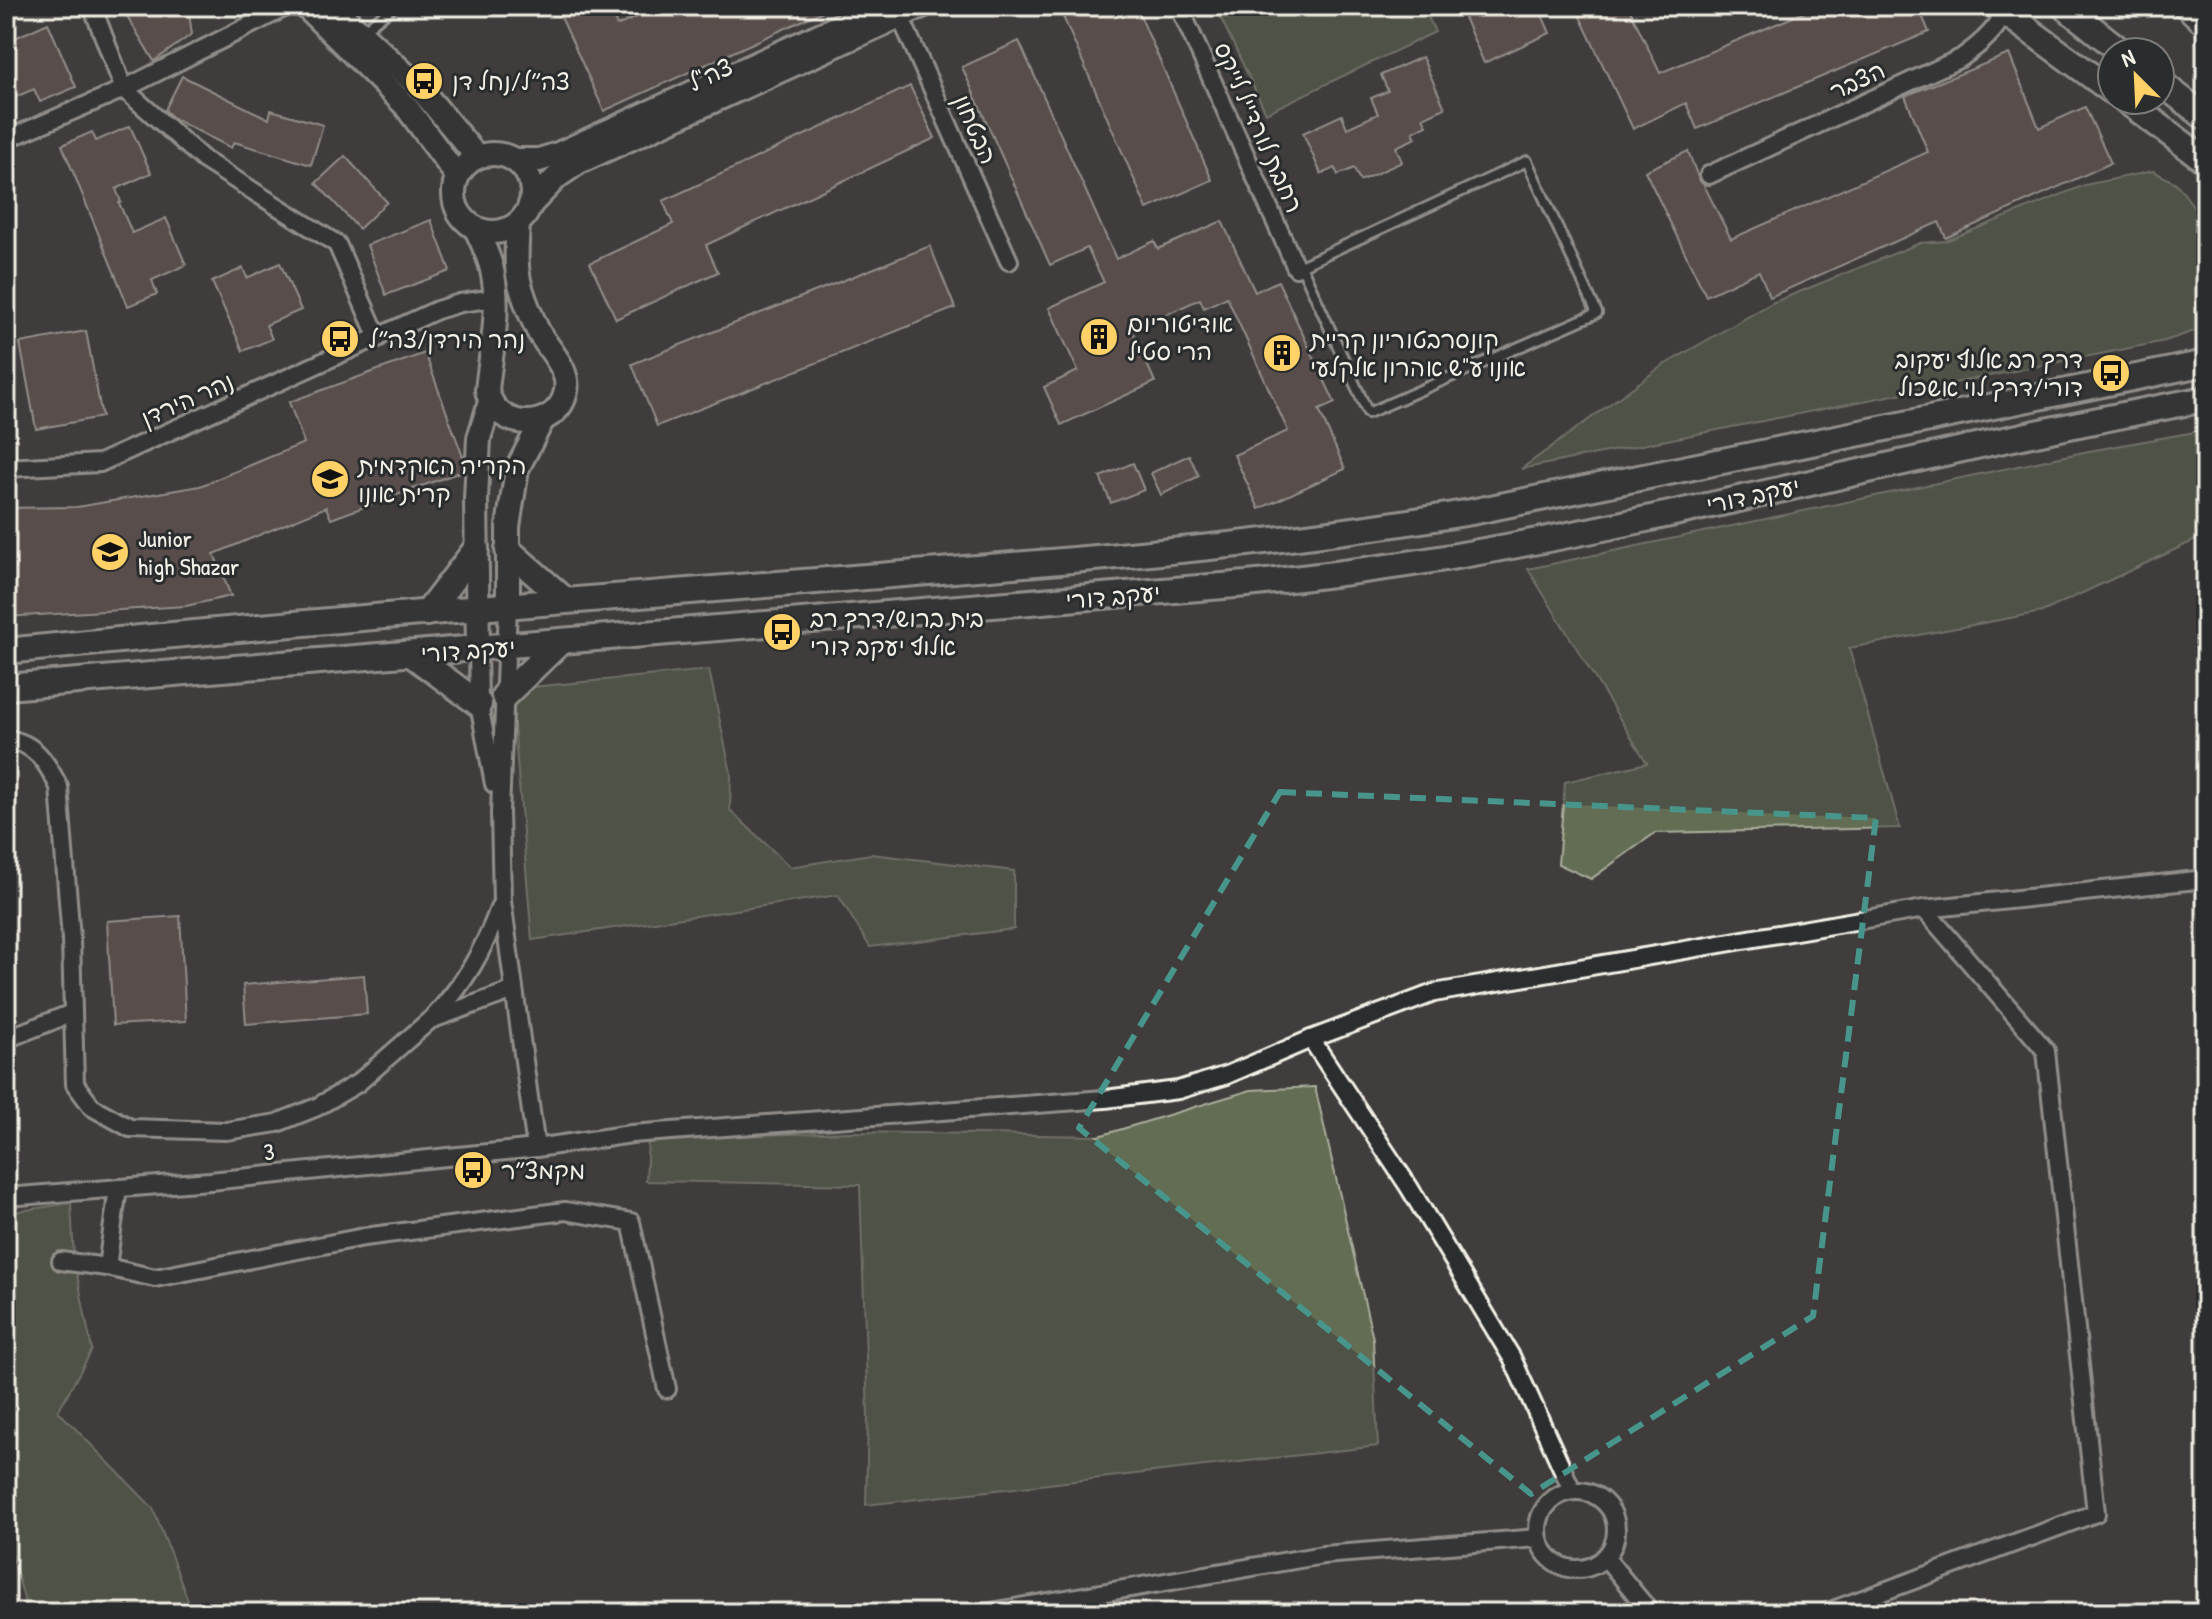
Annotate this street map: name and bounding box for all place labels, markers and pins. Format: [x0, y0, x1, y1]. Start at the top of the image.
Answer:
bus stop icon: צה״ל/נחל דן [403, 60, 445, 102]
place label: צה״ל/נחל דן [452, 65, 570, 97]
place label: אודיטוריום הרי סטיל [1127, 307, 1233, 367]
building icon: אודיטוריום הרי סטיל [1078, 316, 1120, 358]
bus stop icon: נהר הירדן/צה״ל [319, 318, 361, 360]
place label: נהר הירדן/צה״ל [368, 323, 525, 355]
place label: קונסרבטוריון קריית אונו ע"ש אהרון אלקלעי [1308, 323, 1526, 383]
building icon: קונסרבטוריון קריית אונו ע"ש אהרון אלקלעי [1261, 332, 1303, 374]
place label: דרך רב אלוף יעקוב דורי/דרך לוי אשכול [1895, 343, 2083, 403]
bus stop icon: דרך רב אלוף יעקוב דורי/דרך לוי אשכול [2090, 352, 2132, 394]
place label: הקריה האקדמית קרית אונו [356, 449, 526, 509]
school or university icon: הקריה האקדמית קרית אונו [309, 458, 351, 500]
place label: Junior high Shazar [138, 522, 239, 582]
school or university icon: Junior high Shazar [89, 531, 131, 573]
place label: בית ברוש/דרך רב אלוף יעקב דורי [810, 602, 984, 662]
bus stop icon: בית ברוש/דרך רב אלוף יעקב דורי [761, 611, 803, 653]
bus stop icon: מקמצ״ר [452, 1149, 494, 1191]
place label: מקמצ״ר [501, 1154, 585, 1186]

